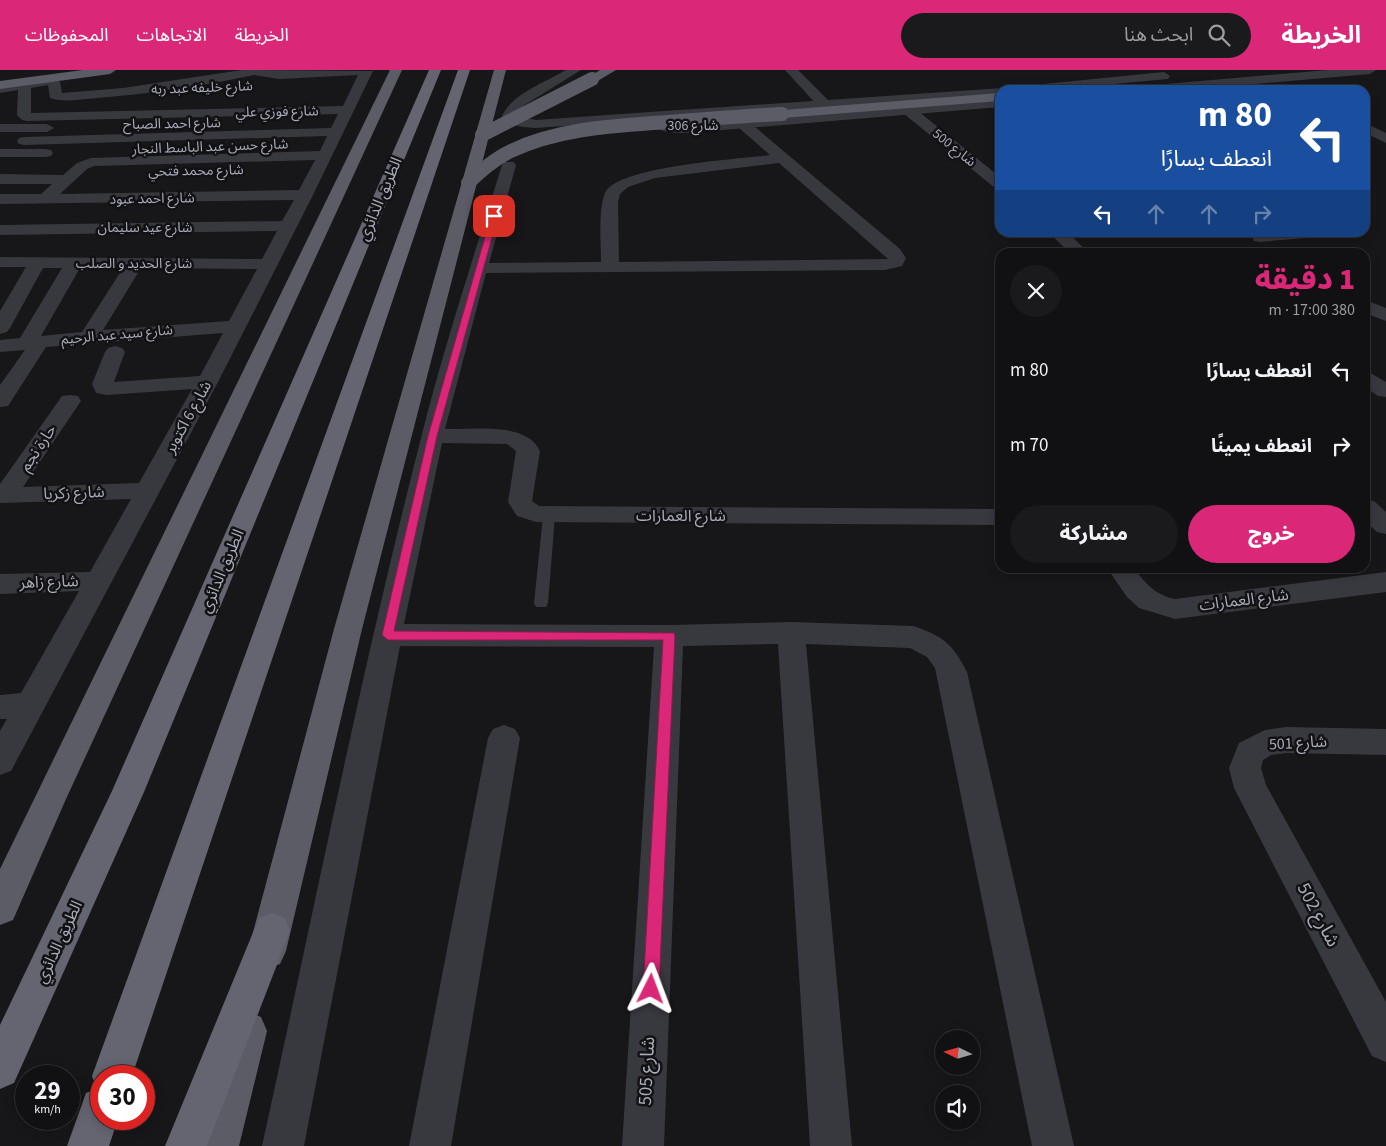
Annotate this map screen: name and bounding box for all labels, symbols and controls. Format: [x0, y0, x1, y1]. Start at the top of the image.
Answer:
search box [901, 13, 1251, 58]
text: الخريطة [1281, 18, 1361, 53]
icon: search [1205, 21, 1233, 49]
text: ابحث هنا [1124, 22, 1193, 49]
text: المحفوظات [25, 23, 109, 48]
text: الاتجاهات [137, 23, 207, 48]
text: الخريطة [235, 23, 289, 48]
street label: شارع خليفه عبد ربه [151, 76, 253, 100]
text: 80 m [1198, 90, 1272, 140]
street label: شارع فوزي علي [235, 101, 319, 123]
icon: left [1290, 105, 1355, 170]
street label: شارع احمد الصباح [123, 113, 221, 135]
street label: شارع 306 [668, 116, 719, 136]
street label: شارع 500 [928, 124, 980, 172]
street label: شارع حسن عبد الباسط النجار [130, 134, 289, 160]
text: انعطف يسارًا [1161, 143, 1272, 175]
street label: الطريق الدائري [352, 154, 408, 245]
street label: شارع محمد فتحي [148, 160, 244, 182]
street label: شارع احمد عبود [109, 188, 195, 210]
pin [473, 195, 515, 237]
icon: left [1089, 200, 1117, 228]
icon: ahead [1142, 200, 1170, 228]
icon: ahead [1195, 200, 1223, 228]
icon: right [1248, 200, 1276, 228]
icon: arrive [480, 202, 508, 230]
street label: شارع عيد سليمان [98, 218, 192, 238]
street label: شارع الحديد و الصلب [76, 254, 192, 274]
text: 1 دقيقة [1255, 258, 1355, 301]
button: close [1010, 265, 1062, 317]
text: 380 m · 17:00 [1268, 299, 1355, 321]
street label: شارع سيد عبد الرحيم [60, 320, 174, 350]
text: 80 m [1010, 357, 1048, 384]
icon: left [1327, 357, 1355, 385]
text: انعطف يسارًا [1206, 358, 1312, 385]
street label: شارع 6 اكتوبر [158, 377, 218, 459]
street label: حارة نجم [14, 420, 63, 476]
text: 70 m [1010, 432, 1048, 459]
icon: right [1327, 432, 1355, 460]
text: انعطف يمينًا [1211, 433, 1312, 460]
street label: شارع زكريا [43, 481, 105, 506]
street label: شارع العمارات [636, 505, 726, 528]
button: مشاركة [1010, 505, 1178, 563]
button: خروج [1188, 505, 1355, 563]
street label: الطريق الدائري [194, 526, 250, 617]
street label: شارع زاهر [18, 570, 79, 595]
street label: شارع العمارات [1198, 584, 1290, 617]
street label: شارع 501 [1268, 730, 1328, 757]
street label: شارع 502 [1290, 878, 1346, 952]
street label: الطريق الدائري [30, 897, 88, 987]
position arrow [624, 962, 676, 1014]
north arrow [935, 1030, 980, 1075]
map controls [935, 1030, 980, 1130]
street label: شارع 505 [632, 1036, 662, 1106]
speed limit sign: 30 [90, 1065, 155, 1130]
text: 29 [34, 1073, 61, 1109]
button: sound [935, 1085, 980, 1130]
text: km/h [34, 1101, 61, 1118]

